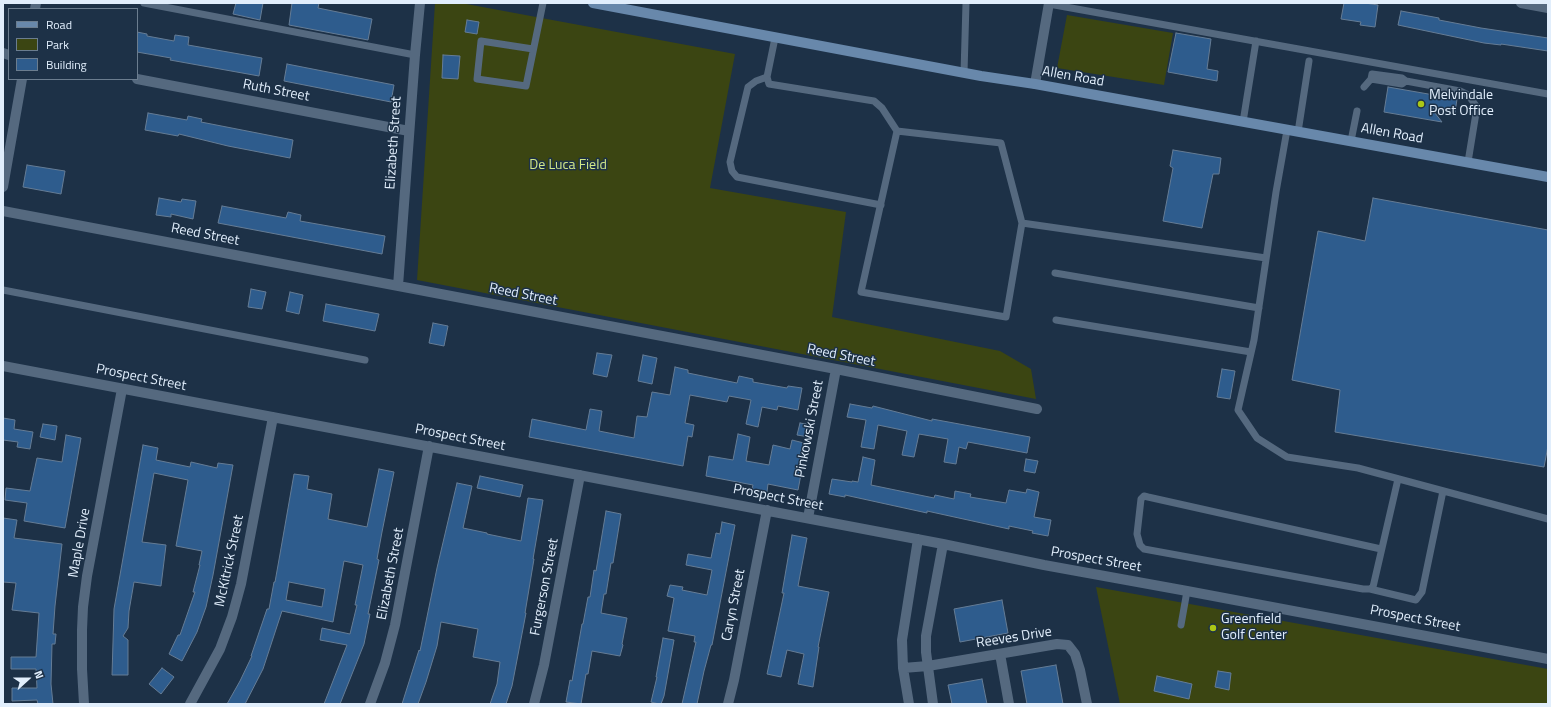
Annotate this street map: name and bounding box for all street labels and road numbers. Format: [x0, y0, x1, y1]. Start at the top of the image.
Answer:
street label: Allen Road [1041, 63, 1105, 91]
street label: Ruth Street [241, 76, 311, 106]
street label: Elizabeth Street [382, 96, 406, 190]
street label: Allen Road [1360, 120, 1424, 148]
street label: Reed Street [169, 220, 241, 250]
street label: Reed Street [487, 280, 559, 310]
street label: Reed Street [805, 341, 877, 371]
street label: Prospect Street [94, 361, 188, 395]
street label: Pinkowski Street [792, 379, 828, 479]
street label: Prospect Street [413, 421, 507, 455]
street label: Prospect Street [731, 481, 825, 515]
street label: Maple Drive [66, 507, 94, 579]
street label: McKitrick Street [212, 513, 248, 609]
street label: Elizabeth Street [374, 527, 408, 621]
street label: Furgerson Street [527, 537, 563, 637]
street label: Prospect Street [1049, 544, 1143, 576]
street label: Caryn Street [719, 568, 749, 642]
street label: Prospect Street [1368, 602, 1462, 636]
street label: Reeves Drive [975, 624, 1053, 652]

